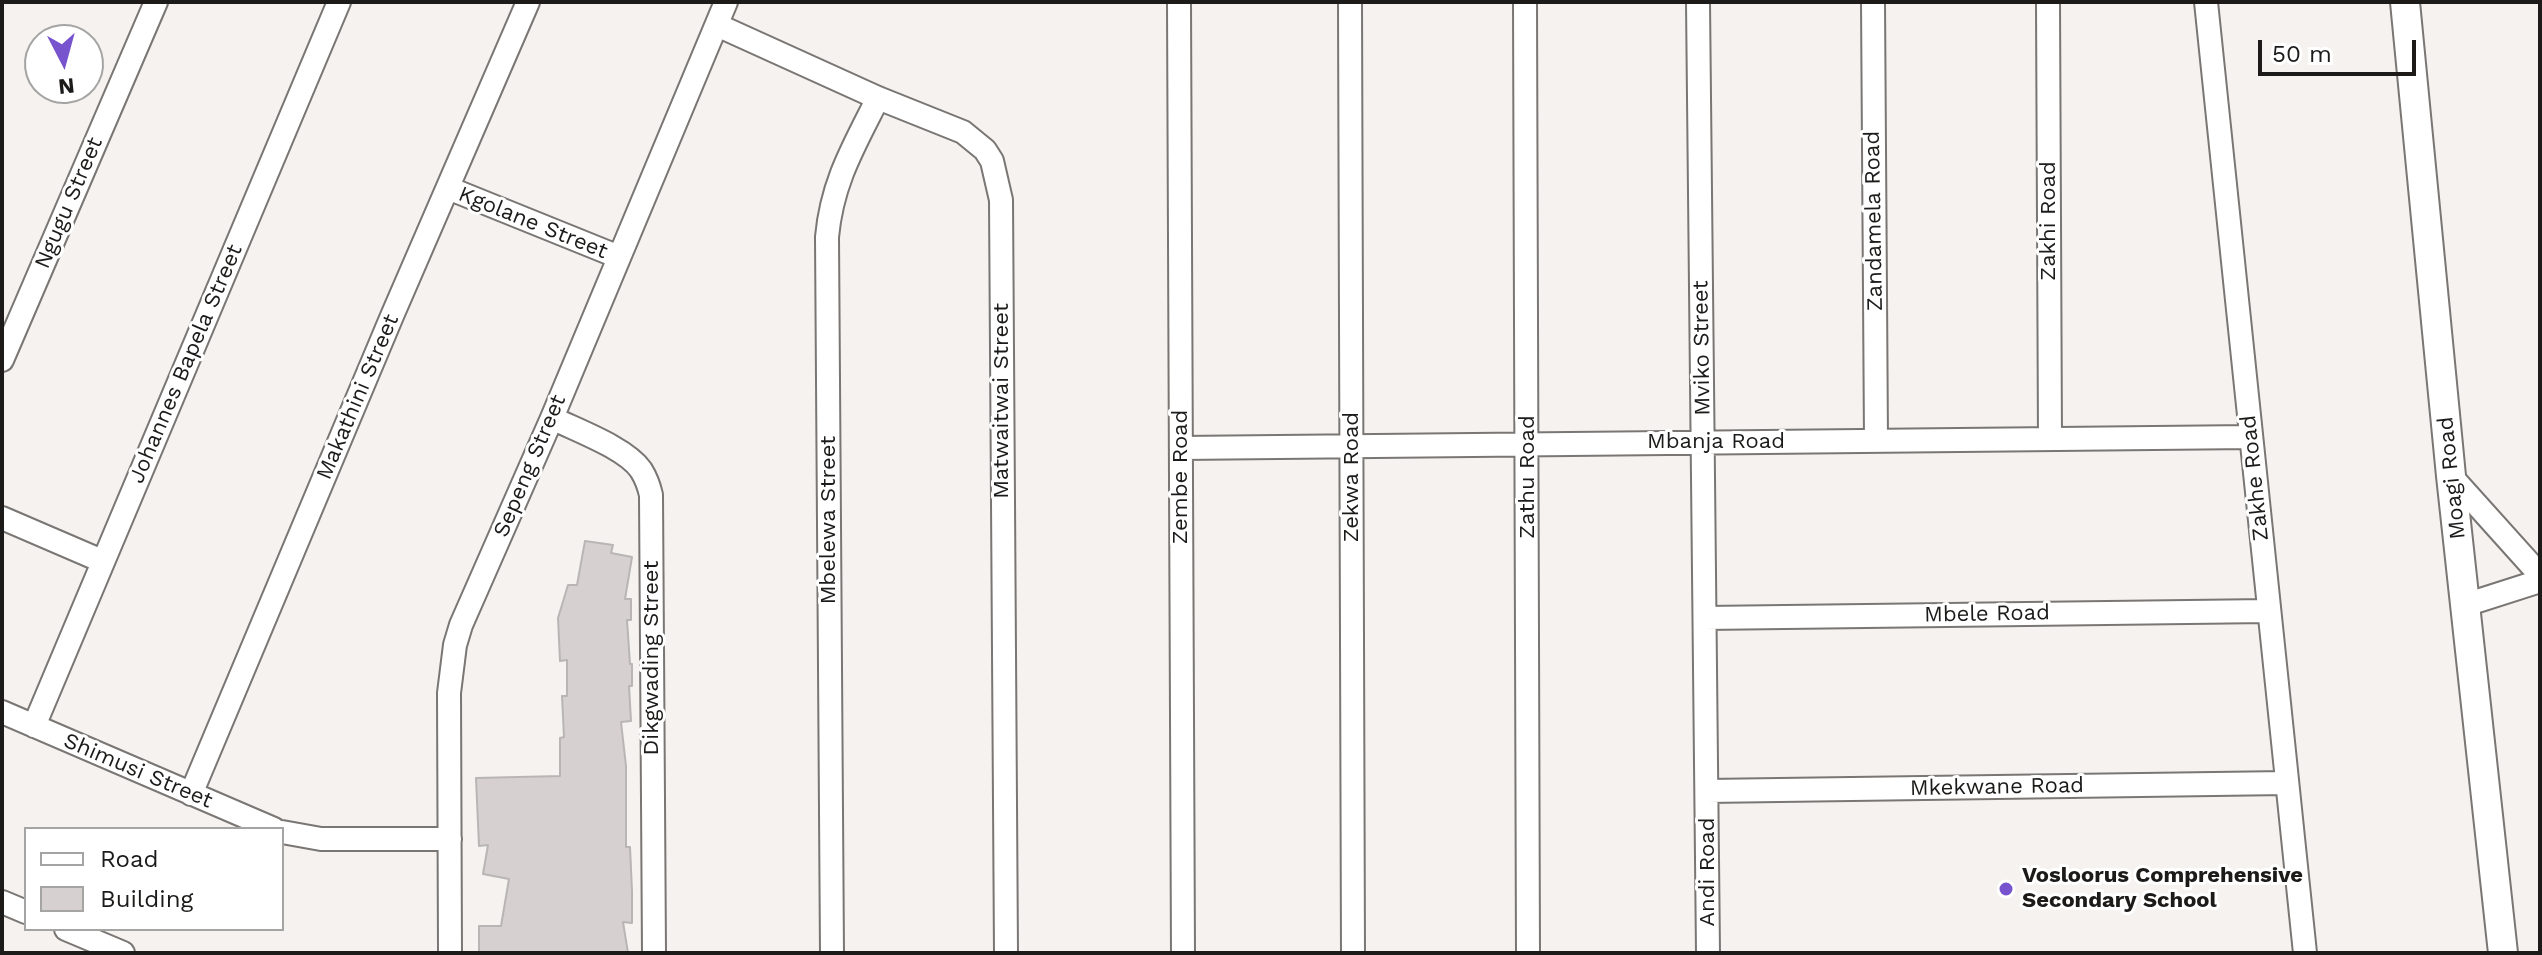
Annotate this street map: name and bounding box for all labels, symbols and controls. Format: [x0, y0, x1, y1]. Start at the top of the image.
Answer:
north arrow [24, 24, 104, 104]
scale bar [2262, 24, 2420, 74]
text: 50 m [2272, 40, 2332, 68]
text: N [57, 73, 76, 100]
street label: Zandamela Road [1859, 131, 1889, 311]
street label: Ngugu Street [29, 133, 109, 273]
street label: Zakhi Road [2036, 161, 2062, 281]
street label: Kgolane Street [455, 181, 611, 265]
street label: Johannes Bapela Street [124, 241, 248, 487]
street label: Mviko Street [1688, 280, 1716, 416]
street label: Matwaitwai Street [989, 303, 1015, 499]
street label: Makathini Street [311, 310, 405, 484]
street label: Sepeng Street [488, 391, 572, 541]
street label: Zembe Road [1168, 410, 1194, 544]
street label: Zekwa Road [1339, 412, 1365, 542]
street label: Zakhe Road [2235, 414, 2275, 542]
street label: Zathu Road [1515, 415, 1541, 539]
street label: Moagi Road [2432, 415, 2472, 541]
street label: Mbanja Road [1647, 429, 1785, 455]
street label: Mbelewa Street [816, 436, 842, 604]
street label: Dikgwading Street [639, 561, 665, 755]
street label: Mbele Road [1924, 600, 2050, 628]
street label: Shimusi Street [60, 728, 216, 814]
street label: Mkekwane Road [1910, 772, 2084, 802]
street label: Andi Road [1695, 818, 1721, 926]
legend [24, 827, 284, 931]
text: Road [100, 845, 159, 873]
place label: Vosloorus Comprehensive Secondary School [2022, 863, 2303, 914]
marker: Vosloorus Comprehensive Secondary School [1997, 880, 2015, 898]
text: Building [100, 885, 193, 913]

